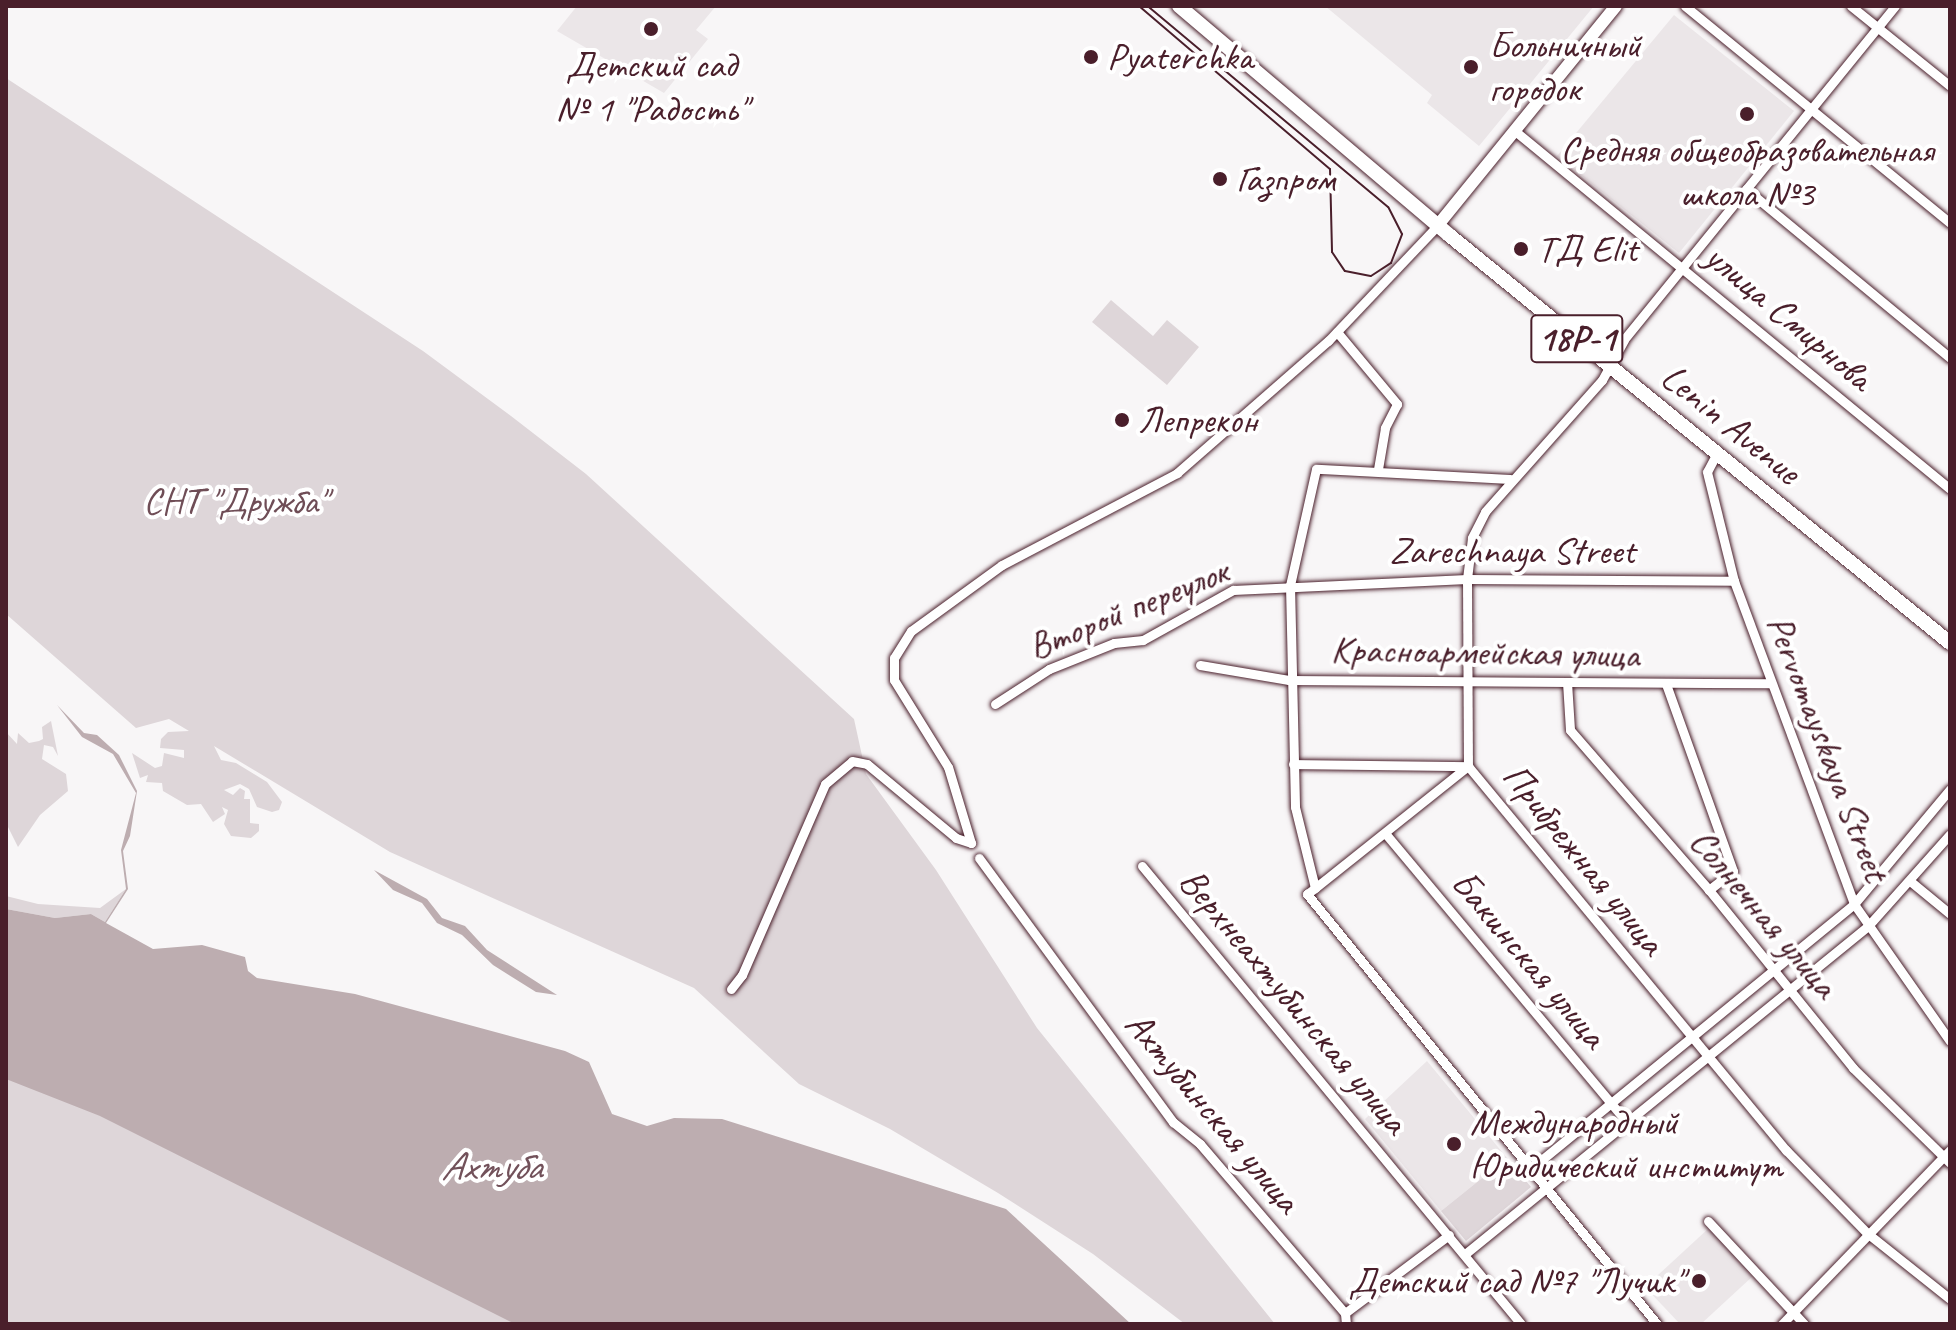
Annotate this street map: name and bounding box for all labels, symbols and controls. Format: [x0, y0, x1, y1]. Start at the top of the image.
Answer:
marker: Детский сад № 1 "Радость" [642, 20, 660, 38]
place label: Больничный городок [1489, 22, 1641, 112]
place label: Pyaterchka [1107, 34, 1253, 80]
place label: Детский сад № 1 "Радость" [555, 42, 747, 132]
marker: Pyaterchka [1082, 48, 1100, 66]
marker: Больничный городок [1460, 56, 1482, 78]
marker: Средняя общеобразовательная школа №3 [1738, 105, 1756, 123]
place label: Средняя общеобразовательная школа №3 [1560, 127, 1934, 216]
place label: Газпром [1236, 156, 1335, 202]
marker: Газпром [1211, 170, 1229, 188]
place label: ТД Elit [1537, 226, 1637, 272]
street label: улица Смирнова [1696, 234, 1882, 400]
marker: ТД Elit [1512, 240, 1530, 258]
road number: 18Р-1 [1529, 307, 1625, 371]
street label: Lenin Avenue [1652, 354, 1810, 494]
place label: Лепрекон [1138, 397, 1257, 443]
marker: Лепрекон [1113, 411, 1131, 429]
park label: СНТ "Дружба" [143, 478, 327, 524]
street label: Zarechnaya Street [1389, 528, 1635, 574]
street label: Второй переулок [1021, 548, 1235, 670]
street label: Pervomayskaya Street [1756, 608, 1900, 888]
street label: Красноармейская улица [1329, 626, 1641, 678]
street label: Прибрежная улица [1492, 753, 1676, 965]
street label: Солнечная улица [1679, 818, 1849, 1008]
street label: Верхнеахтубинская улица [1169, 858, 1419, 1144]
street label: Бакинская улица [1440, 859, 1618, 1059]
street label: Ахтубинская улица [1115, 1001, 1311, 1223]
place label: Международный Юридический институт [1470, 1099, 1782, 1188]
marker: Международный Юридический институт [1445, 1135, 1463, 1153]
water label: Ахтуба [441, 1142, 541, 1190]
place label: Детский сад №7 "Лучик" [1348, 1258, 1683, 1304]
marker: Детский сад №7 "Лучик" [1690, 1272, 1708, 1290]

